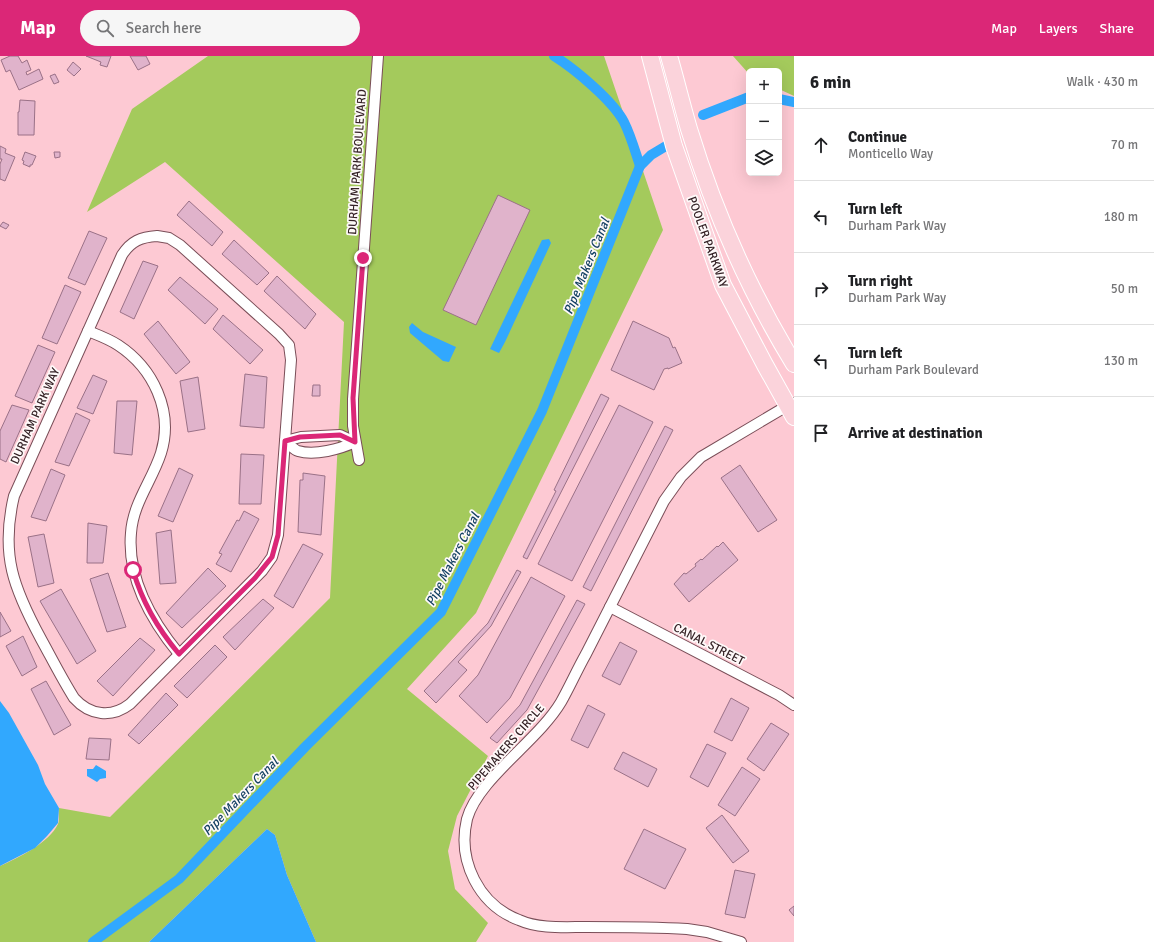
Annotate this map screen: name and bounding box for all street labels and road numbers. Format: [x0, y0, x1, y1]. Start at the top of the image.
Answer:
street label: DURHAM PARK BOULEVARD [345, 89, 370, 235]
street label: POOLER PARKWAY [684, 195, 731, 290]
street label: DURHAM PARK WAY [7, 366, 63, 467]
street label: CANAL STREET [671, 620, 747, 669]
street label: PIPEMAKERS CIRCLE [465, 701, 548, 794]

